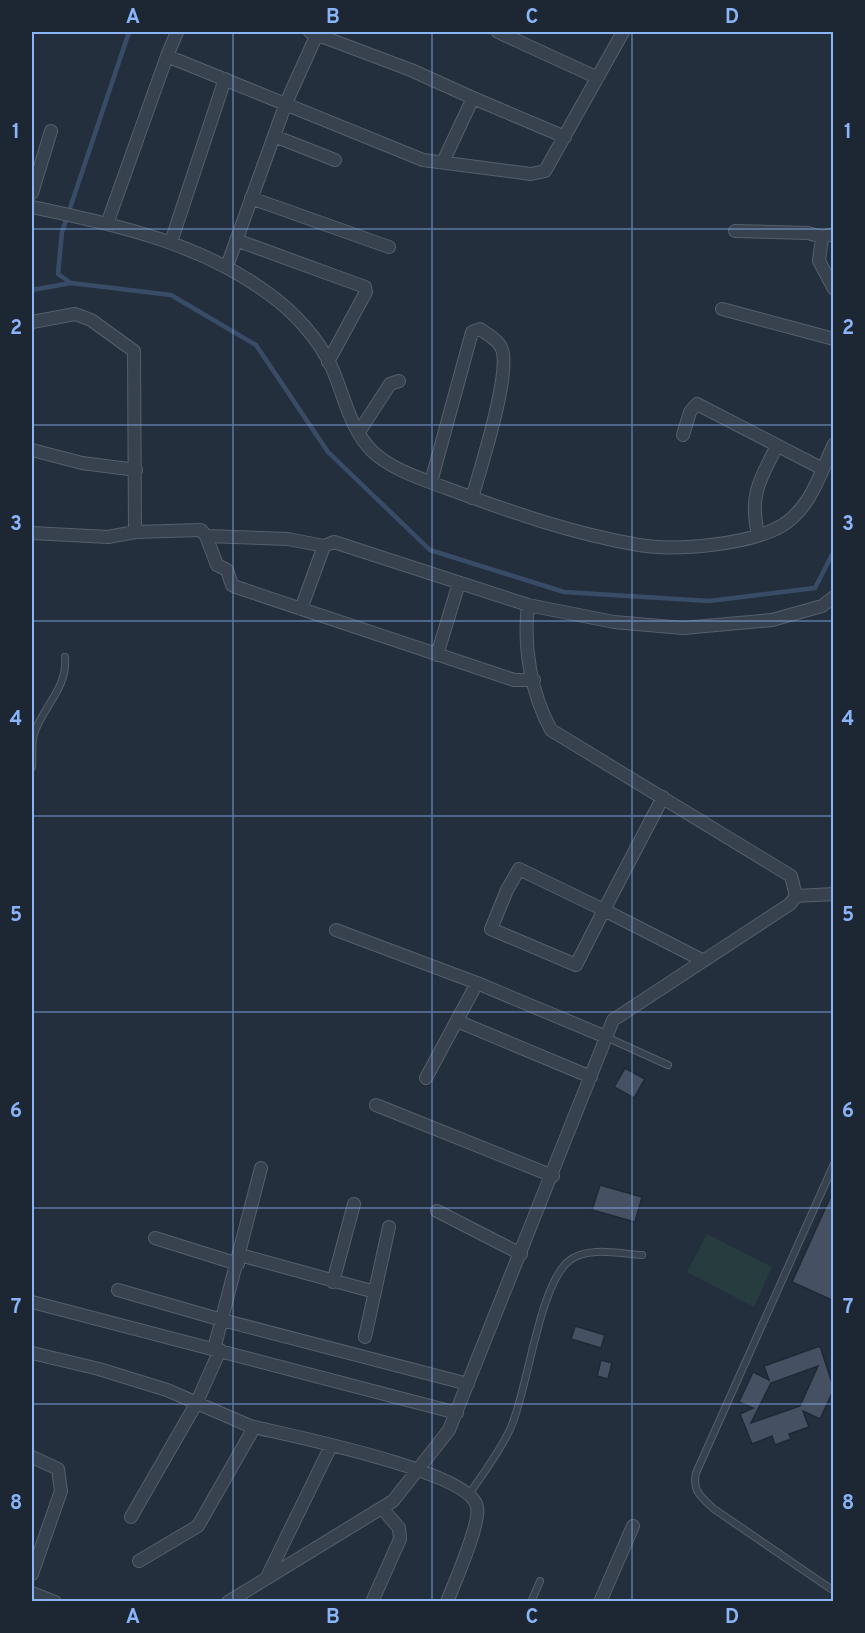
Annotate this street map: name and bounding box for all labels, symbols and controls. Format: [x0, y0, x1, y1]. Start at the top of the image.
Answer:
text: A [126, 5, 140, 31]
text: B [326, 5, 340, 31]
text: C [526, 5, 538, 31]
text: D [725, 5, 739, 31]
text: 1 [12, 120, 20, 146]
text: 1 [844, 120, 852, 146]
text: 2 [10, 316, 22, 342]
text: 2 [842, 316, 854, 342]
text: 3 [10, 512, 22, 538]
text: 3 [842, 512, 854, 538]
text: 4 [10, 707, 22, 733]
text: 4 [842, 707, 854, 733]
text: 5 [10, 903, 22, 929]
text: 5 [842, 903, 854, 929]
text: 6 [10, 1099, 22, 1125]
text: 6 [842, 1099, 854, 1125]
text: 7 [11, 1295, 21, 1321]
text: 7 [843, 1295, 853, 1321]
text: 8 [10, 1491, 22, 1517]
text: 8 [842, 1491, 854, 1517]
text: A [126, 1605, 140, 1631]
text: B [326, 1605, 340, 1631]
text: C [526, 1605, 538, 1631]
text: D [725, 1605, 739, 1631]

